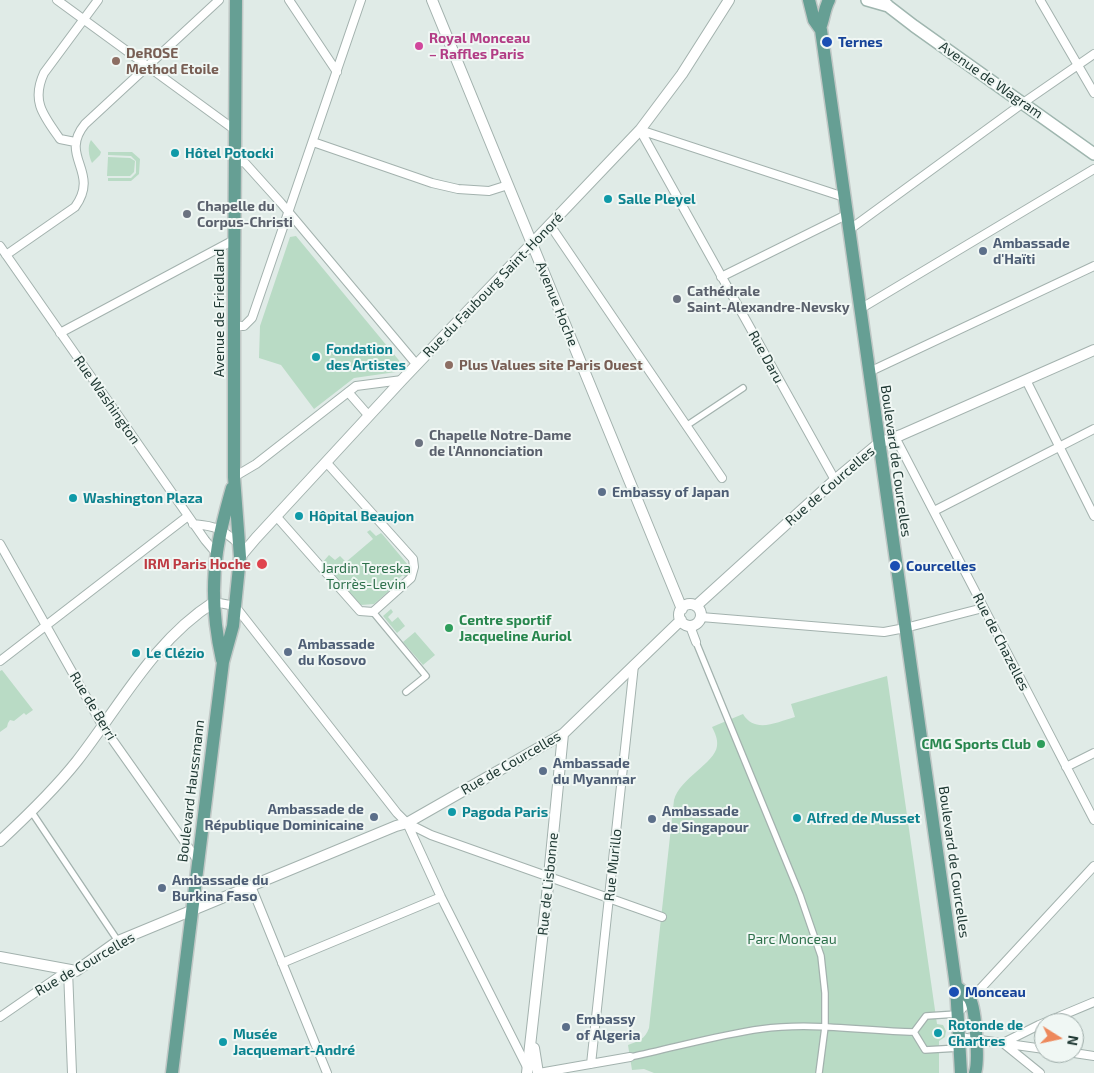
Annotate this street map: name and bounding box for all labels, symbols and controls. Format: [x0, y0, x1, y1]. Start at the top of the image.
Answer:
place label: Royal Monceau – Raffles Paris [429, 30, 530, 62]
place label: Ternes [838, 34, 883, 50]
marker: Ternes [820, 35, 834, 49]
street label: Avenue de Wagram [936, 38, 1046, 122]
marker: Royal Monceau – Raffles Paris [413, 40, 425, 52]
place label: DeROSE Method Etoile [126, 45, 219, 78]
marker: DeROSE Method Etoile [110, 55, 122, 67]
place label: Hôtel Potocki [185, 145, 274, 161]
marker: Hôtel Potocki [169, 147, 181, 159]
place label: Salle Pleyel [618, 191, 696, 207]
marker: Salle Pleyel [602, 193, 614, 205]
place label: Chapelle du Corpus-Christi [197, 198, 293, 230]
marker: Chapelle du Corpus-Christi [181, 208, 193, 220]
street label: Rue du Faubourg Saint-Honoré [419, 209, 567, 361]
place label: Ambassade d'Haïti [993, 235, 1070, 268]
marker: Ambassade d'Haïti [977, 245, 989, 257]
street label: Avenue de Friedland [211, 249, 227, 377]
street label: Avenue Hoche [532, 259, 582, 349]
place label: Cathédrale Saint-Alexandre-Nevsky [687, 283, 850, 316]
marker: Cathédrale Saint-Alexandre-Nevsky [671, 293, 683, 305]
street label: Rue Daru [745, 328, 787, 386]
place label: Fondation des Artistes [326, 341, 406, 374]
marker: Fondation des Artistes [310, 351, 322, 363]
street label: Rue Washington [70, 353, 144, 447]
place label: Plus Values site Paris Ouest [459, 357, 643, 373]
marker: Plus Values site Paris Ouest [443, 359, 455, 371]
street label: Boulevard de Courcelles [877, 384, 915, 538]
place label: Chapelle Notre-Dame de l'Annonciation [429, 427, 571, 460]
marker: Chapelle Notre-Dame de l'Annonciation [413, 437, 425, 449]
street label: Rue de Courcelles [782, 443, 878, 529]
place label: Embassy of Japan [612, 484, 729, 500]
marker: Embassy of Japan [596, 486, 608, 498]
place label: Washington Plaza [83, 490, 203, 506]
marker: Washington Plaza [67, 492, 79, 504]
place label: Hôpital Beaujon [309, 508, 414, 524]
marker: Hôpital Beaujon [293, 510, 305, 522]
place label: IRM Paris Hoche [144, 556, 251, 572]
marker: IRM Paris Hoche [255, 557, 269, 571]
place label: Courcelles [906, 558, 976, 574]
marker: Courcelles [888, 559, 902, 573]
park label: Jardin Tereska Torrès-Levin [321, 560, 411, 592]
street label: Rue de Chazelles [969, 590, 1033, 694]
place label: Centre sportif Jacqueline Auriol [459, 612, 572, 644]
marker: Centre sportif Jacqueline Auriol [443, 622, 455, 634]
place label: Ambassade du Kosovo [298, 636, 375, 669]
place label: Le Clézio [146, 645, 205, 661]
marker: Ambassade du Kosovo [282, 646, 294, 658]
marker: Le Clézio [130, 647, 142, 659]
street label: Rue de Berri [66, 669, 120, 743]
street label: Boulevard Haussmann [174, 719, 208, 863]
street label: Rue de Courcelles [458, 728, 564, 798]
place label: CMG Sports Club [921, 736, 1031, 752]
marker: CMG Sports Club [1035, 738, 1047, 750]
place label: Ambassade du Myanmar [553, 755, 636, 788]
marker: Ambassade du Myanmar [537, 765, 549, 777]
street label: Boulevard de Courcelles [935, 785, 973, 939]
place label: Ambassade de République Dominicaine [205, 801, 364, 834]
place label: Ambassade de Singapour [662, 803, 749, 836]
place label: Pagoda Paris [462, 804, 548, 820]
marker: Pagoda Paris [446, 806, 458, 818]
place label: Alfred de Musset [807, 810, 920, 826]
marker: Ambassade de République Dominicaine [368, 811, 380, 823]
marker: Alfred de Musset [791, 812, 803, 824]
marker: Ambassade de Singapour [646, 813, 658, 825]
street label: Rue Murillo [601, 828, 625, 902]
street label: Rue de Lisbonne [534, 832, 562, 936]
place label: Ambassade du Burkina Faso [172, 872, 269, 904]
marker: Ambassade du Burkina Faso [156, 882, 168, 894]
street label: Rue de Courcelles [32, 929, 138, 999]
park label: Parc Monceau [747, 931, 837, 947]
place label: Monceau [965, 984, 1026, 1000]
marker: Monceau [947, 985, 961, 999]
place label: Embassy of Algeria [576, 1011, 640, 1044]
north arrow [1034, 1013, 1084, 1063]
place label: Rotonde de Chartres [948, 1017, 1023, 1050]
marker: Embassy of Algeria [560, 1021, 572, 1033]
place label: Musée Jacquemart-André [233, 1026, 355, 1058]
marker: Rotonde de Chartres [932, 1027, 944, 1039]
text: N [1064, 1034, 1083, 1047]
marker: Musée Jacquemart-André [217, 1036, 229, 1048]

